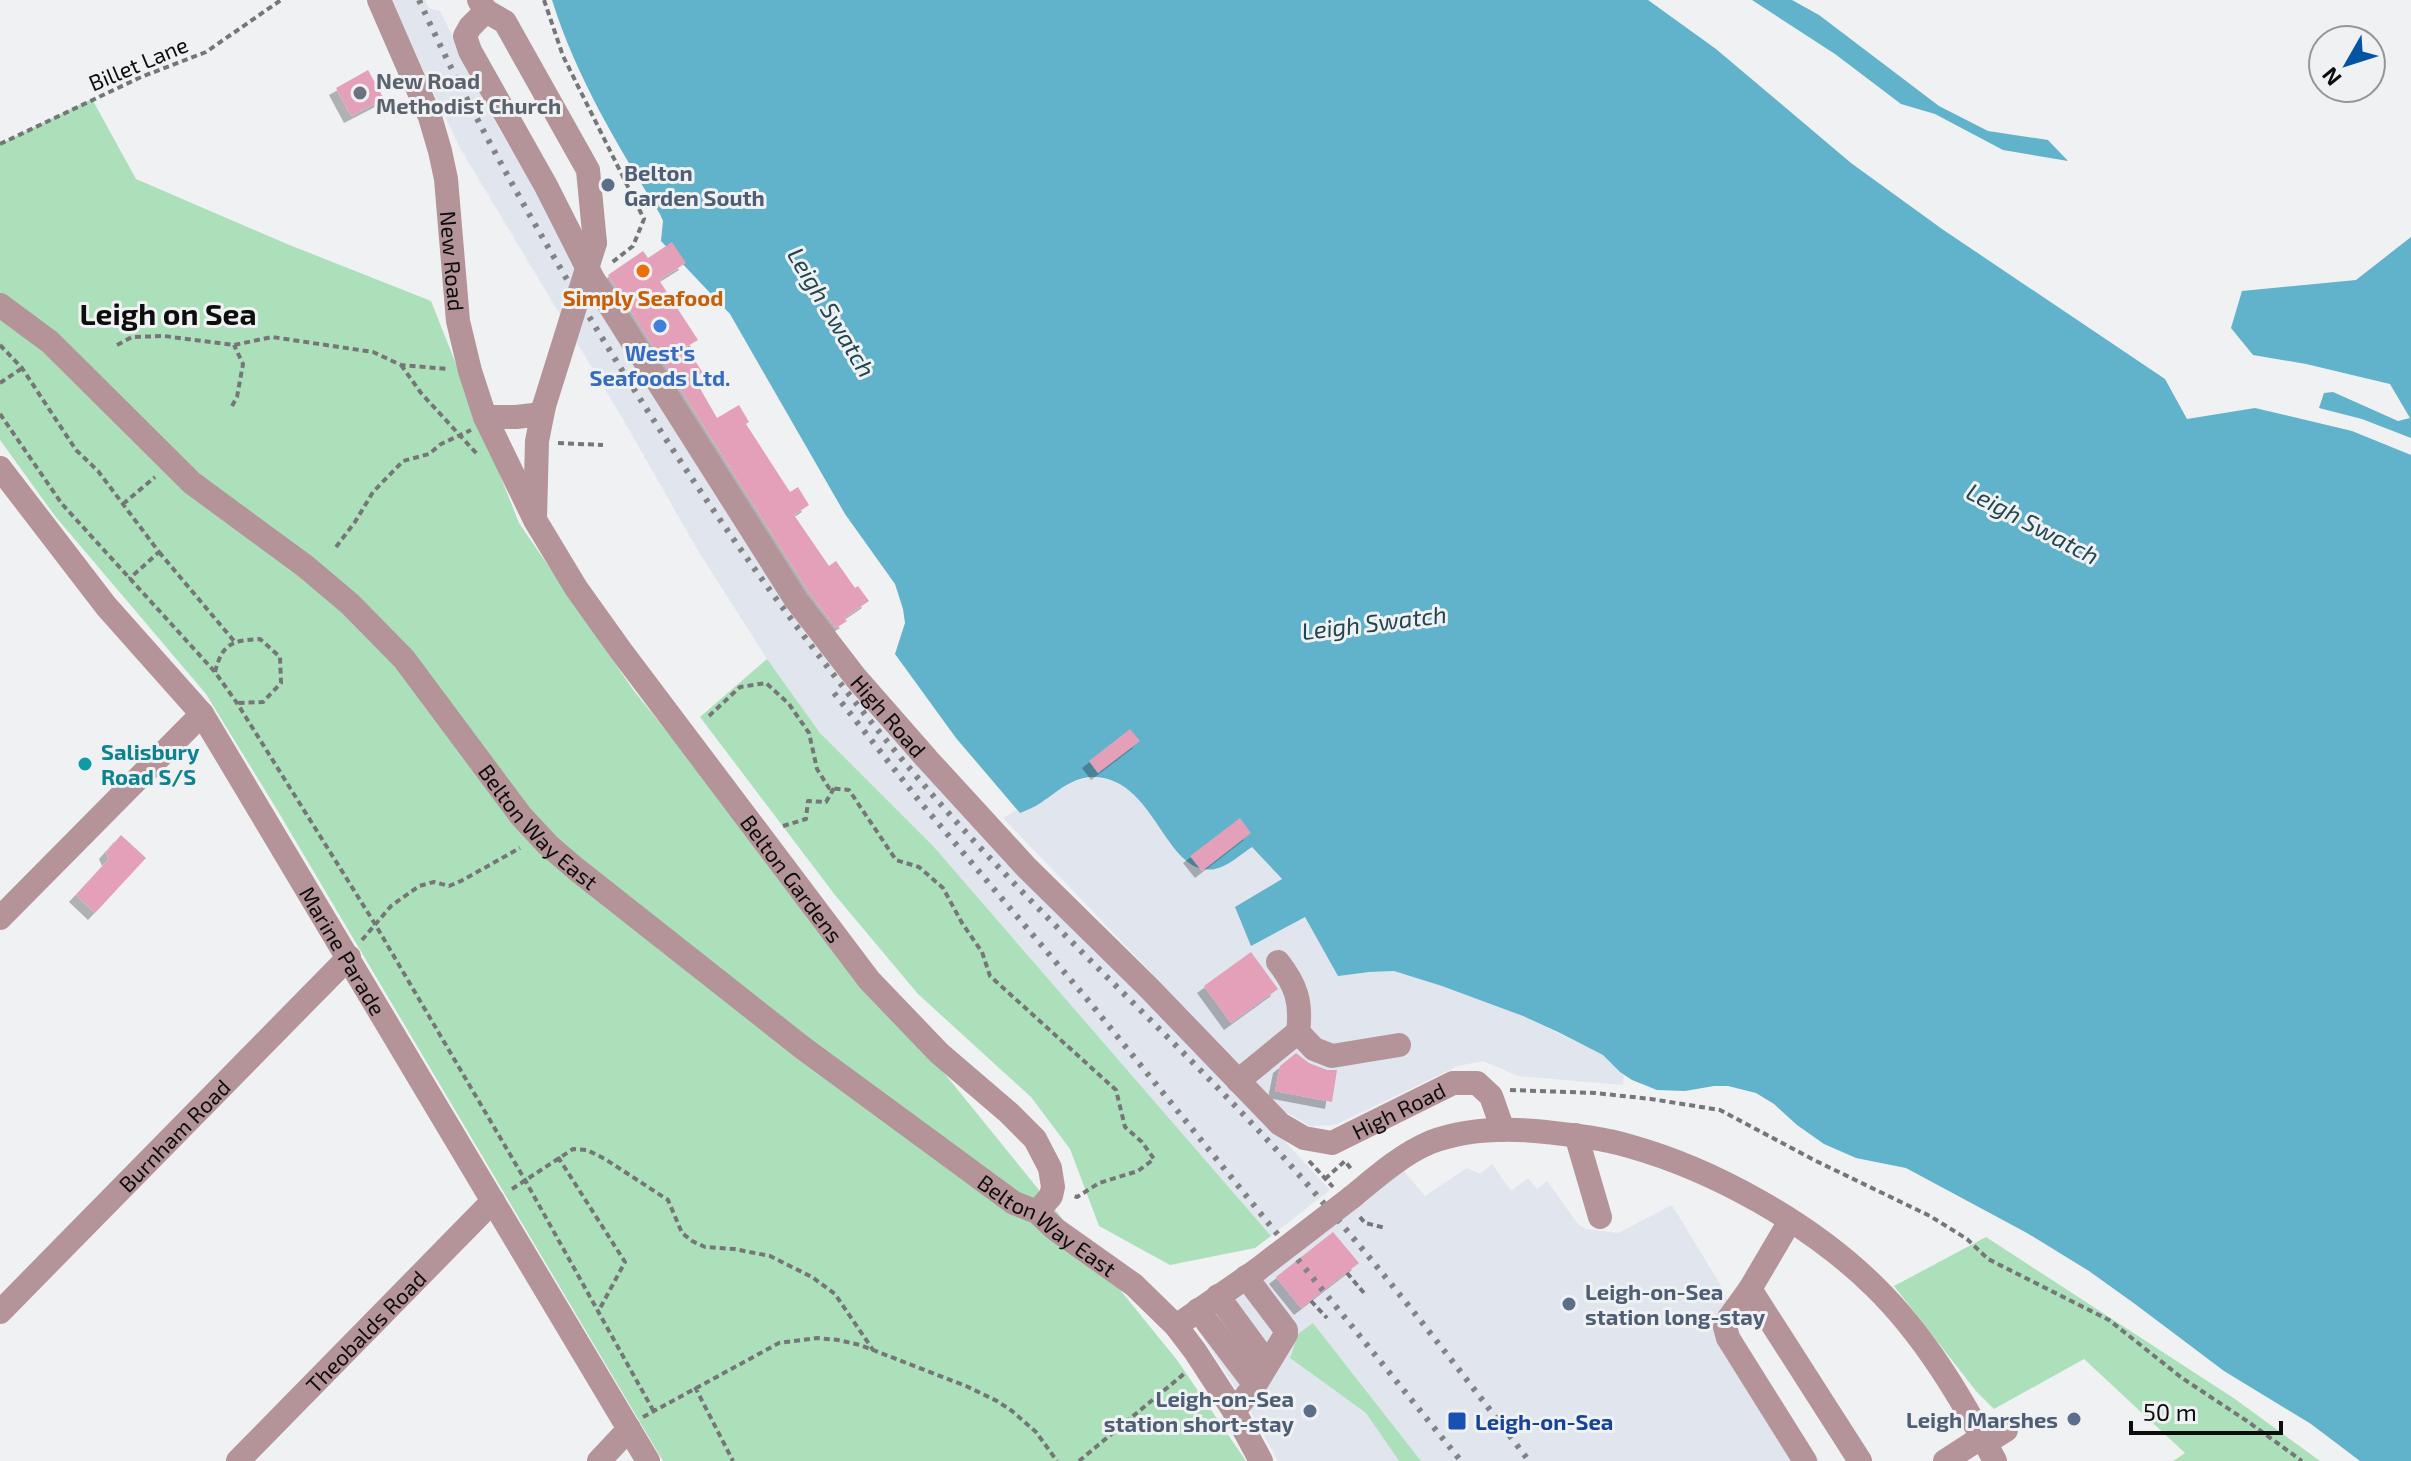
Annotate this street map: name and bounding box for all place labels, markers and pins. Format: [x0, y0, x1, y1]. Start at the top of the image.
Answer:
place label: New Road Methodist Church [376, 67, 561, 118]
marker: New Road Methodist Church [351, 84, 369, 102]
place label: Belton Garden South [624, 159, 765, 210]
marker: Belton Garden South [599, 176, 617, 194]
marker: Simply Seafood [634, 262, 652, 280]
place label: Simply Seafood [563, 284, 723, 311]
marker: West's Seafoods Ltd. [651, 317, 669, 335]
place label: West's Seafoods Ltd. [590, 339, 730, 390]
place label: Salisbury Road S/S [101, 738, 200, 789]
marker: Salisbury Road S/S [76, 755, 94, 773]
place label: Leigh-on-Sea station long-stay [1585, 1278, 1766, 1330]
marker: Leigh-on-Sea station long-stay [1560, 1295, 1578, 1313]
place label: Leigh-on-Sea station short-stay [1104, 1385, 1295, 1437]
marker: Leigh-on-Sea station short-stay [1301, 1402, 1319, 1420]
place label: Leigh Marshes [1906, 1406, 2058, 1432]
place label: Leigh-on-Sea [1475, 1408, 1613, 1434]
marker: Leigh-on-Sea [1446, 1410, 1468, 1432]
marker: Leigh Marshes [2065, 1410, 2083, 1428]

